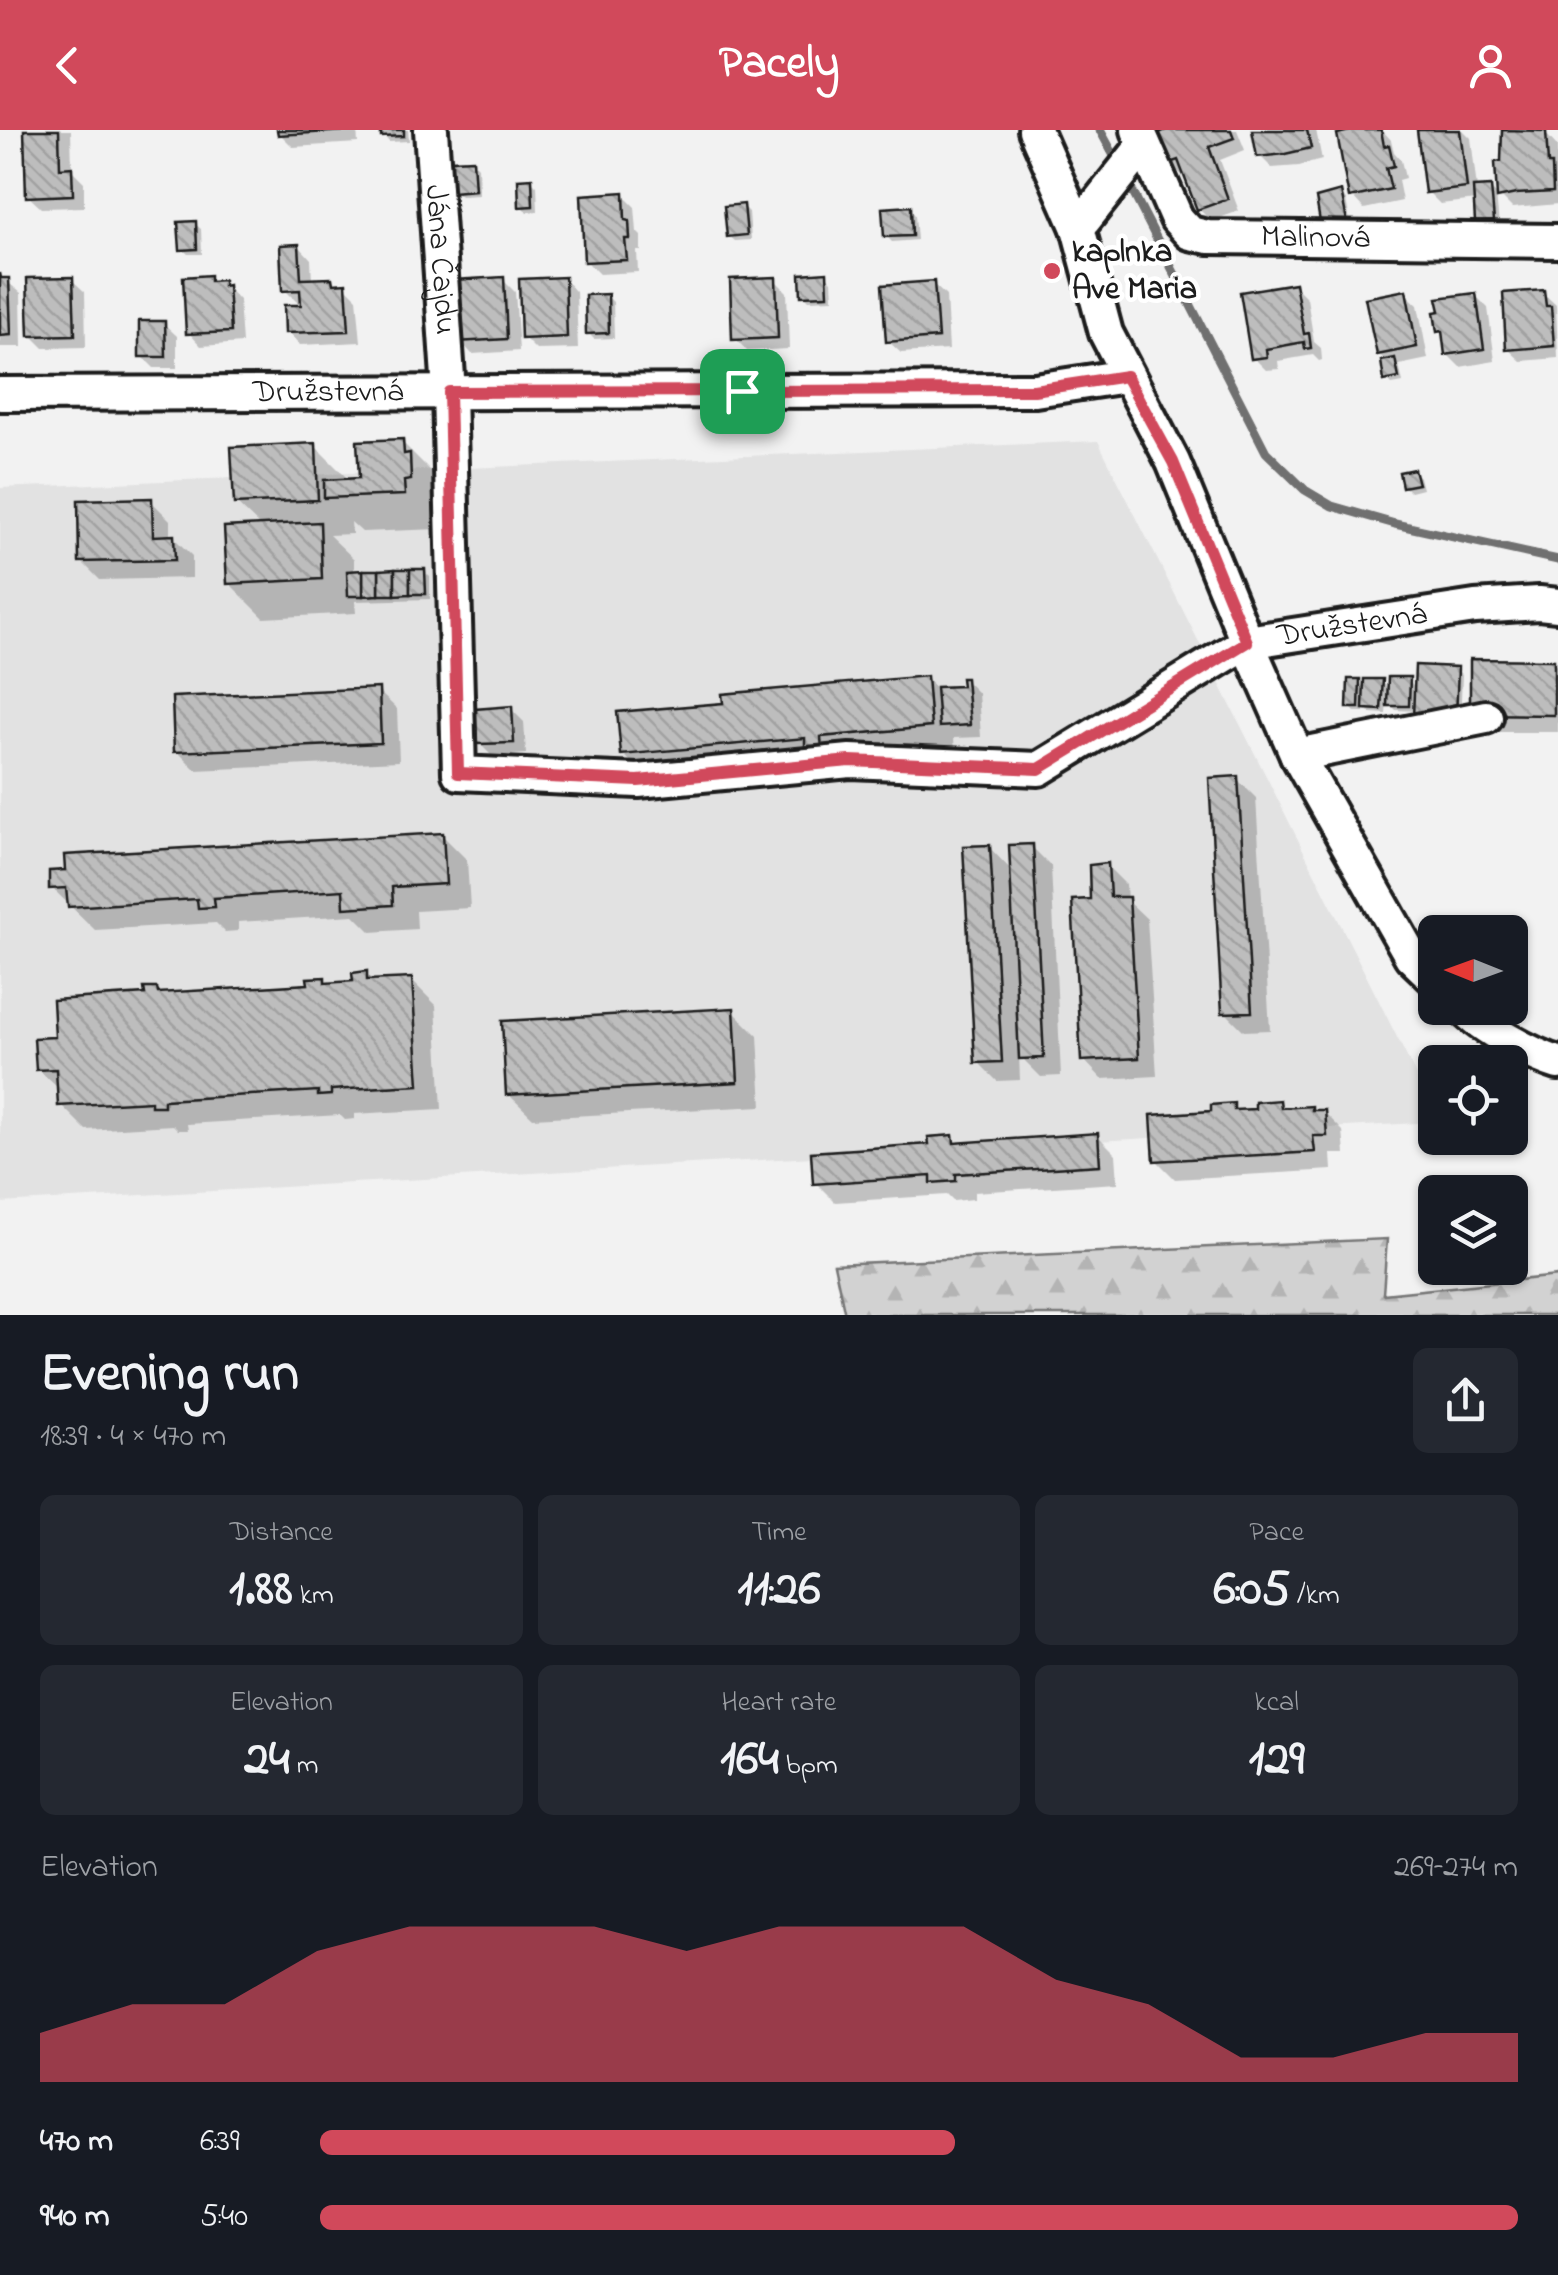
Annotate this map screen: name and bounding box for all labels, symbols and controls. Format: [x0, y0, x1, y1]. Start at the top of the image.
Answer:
text: Pacely [719, 32, 839, 98]
icon: back [40, 38, 95, 93]
icon: person [1463, 38, 1518, 93]
street label: Jána Čajdu [411, 183, 469, 336]
street label: Malinová [1261, 214, 1370, 262]
place label: kaplnka Ave Maria [1072, 230, 1197, 314]
marker: kaplnka Ave Maria [1041, 260, 1063, 282]
pin [700, 349, 785, 434]
icon: arrive [715, 364, 770, 419]
street label: Družstevná [252, 369, 403, 417]
street label: Družstevná [1273, 591, 1430, 661]
north arrow [1418, 915, 1528, 1025]
map controls [1418, 915, 1528, 1285]
button: locate [1418, 1045, 1528, 1155]
button: layers [1418, 1175, 1528, 1285]
text: Evening run [40, 1336, 299, 1416]
button: share [1413, 1348, 1518, 1453]
text: 18:39 · 4 × 470 m [40, 1414, 226, 1461]
text: Distance [230, 1513, 333, 1554]
text: Time [751, 1513, 807, 1554]
text: Pace [1249, 1513, 1304, 1554]
text: 1.88 [229, 1554, 293, 1627]
text: 11:26 [738, 1554, 820, 1627]
text: 6:05 [1214, 1554, 1290, 1627]
text: km [293, 1576, 334, 1617]
text: /km [1290, 1576, 1340, 1617]
text: Elevation [230, 1683, 333, 1724]
text: Heart rate [722, 1683, 836, 1724]
text: kcal [1254, 1683, 1299, 1724]
text: 24 [244, 1724, 290, 1797]
text: 164 [720, 1724, 779, 1797]
text: 129 [1249, 1724, 1305, 1797]
text: m [290, 1746, 318, 1787]
text: bpm [779, 1746, 838, 1787]
text: Elevation [40, 1845, 158, 1892]
text: 269–274 m [1394, 1845, 1518, 1892]
text: 470 m [40, 2119, 113, 2166]
text: 6:39 [200, 2119, 240, 2166]
text: 940 m [40, 2194, 109, 2241]
text: 5:40 [200, 2194, 248, 2241]

